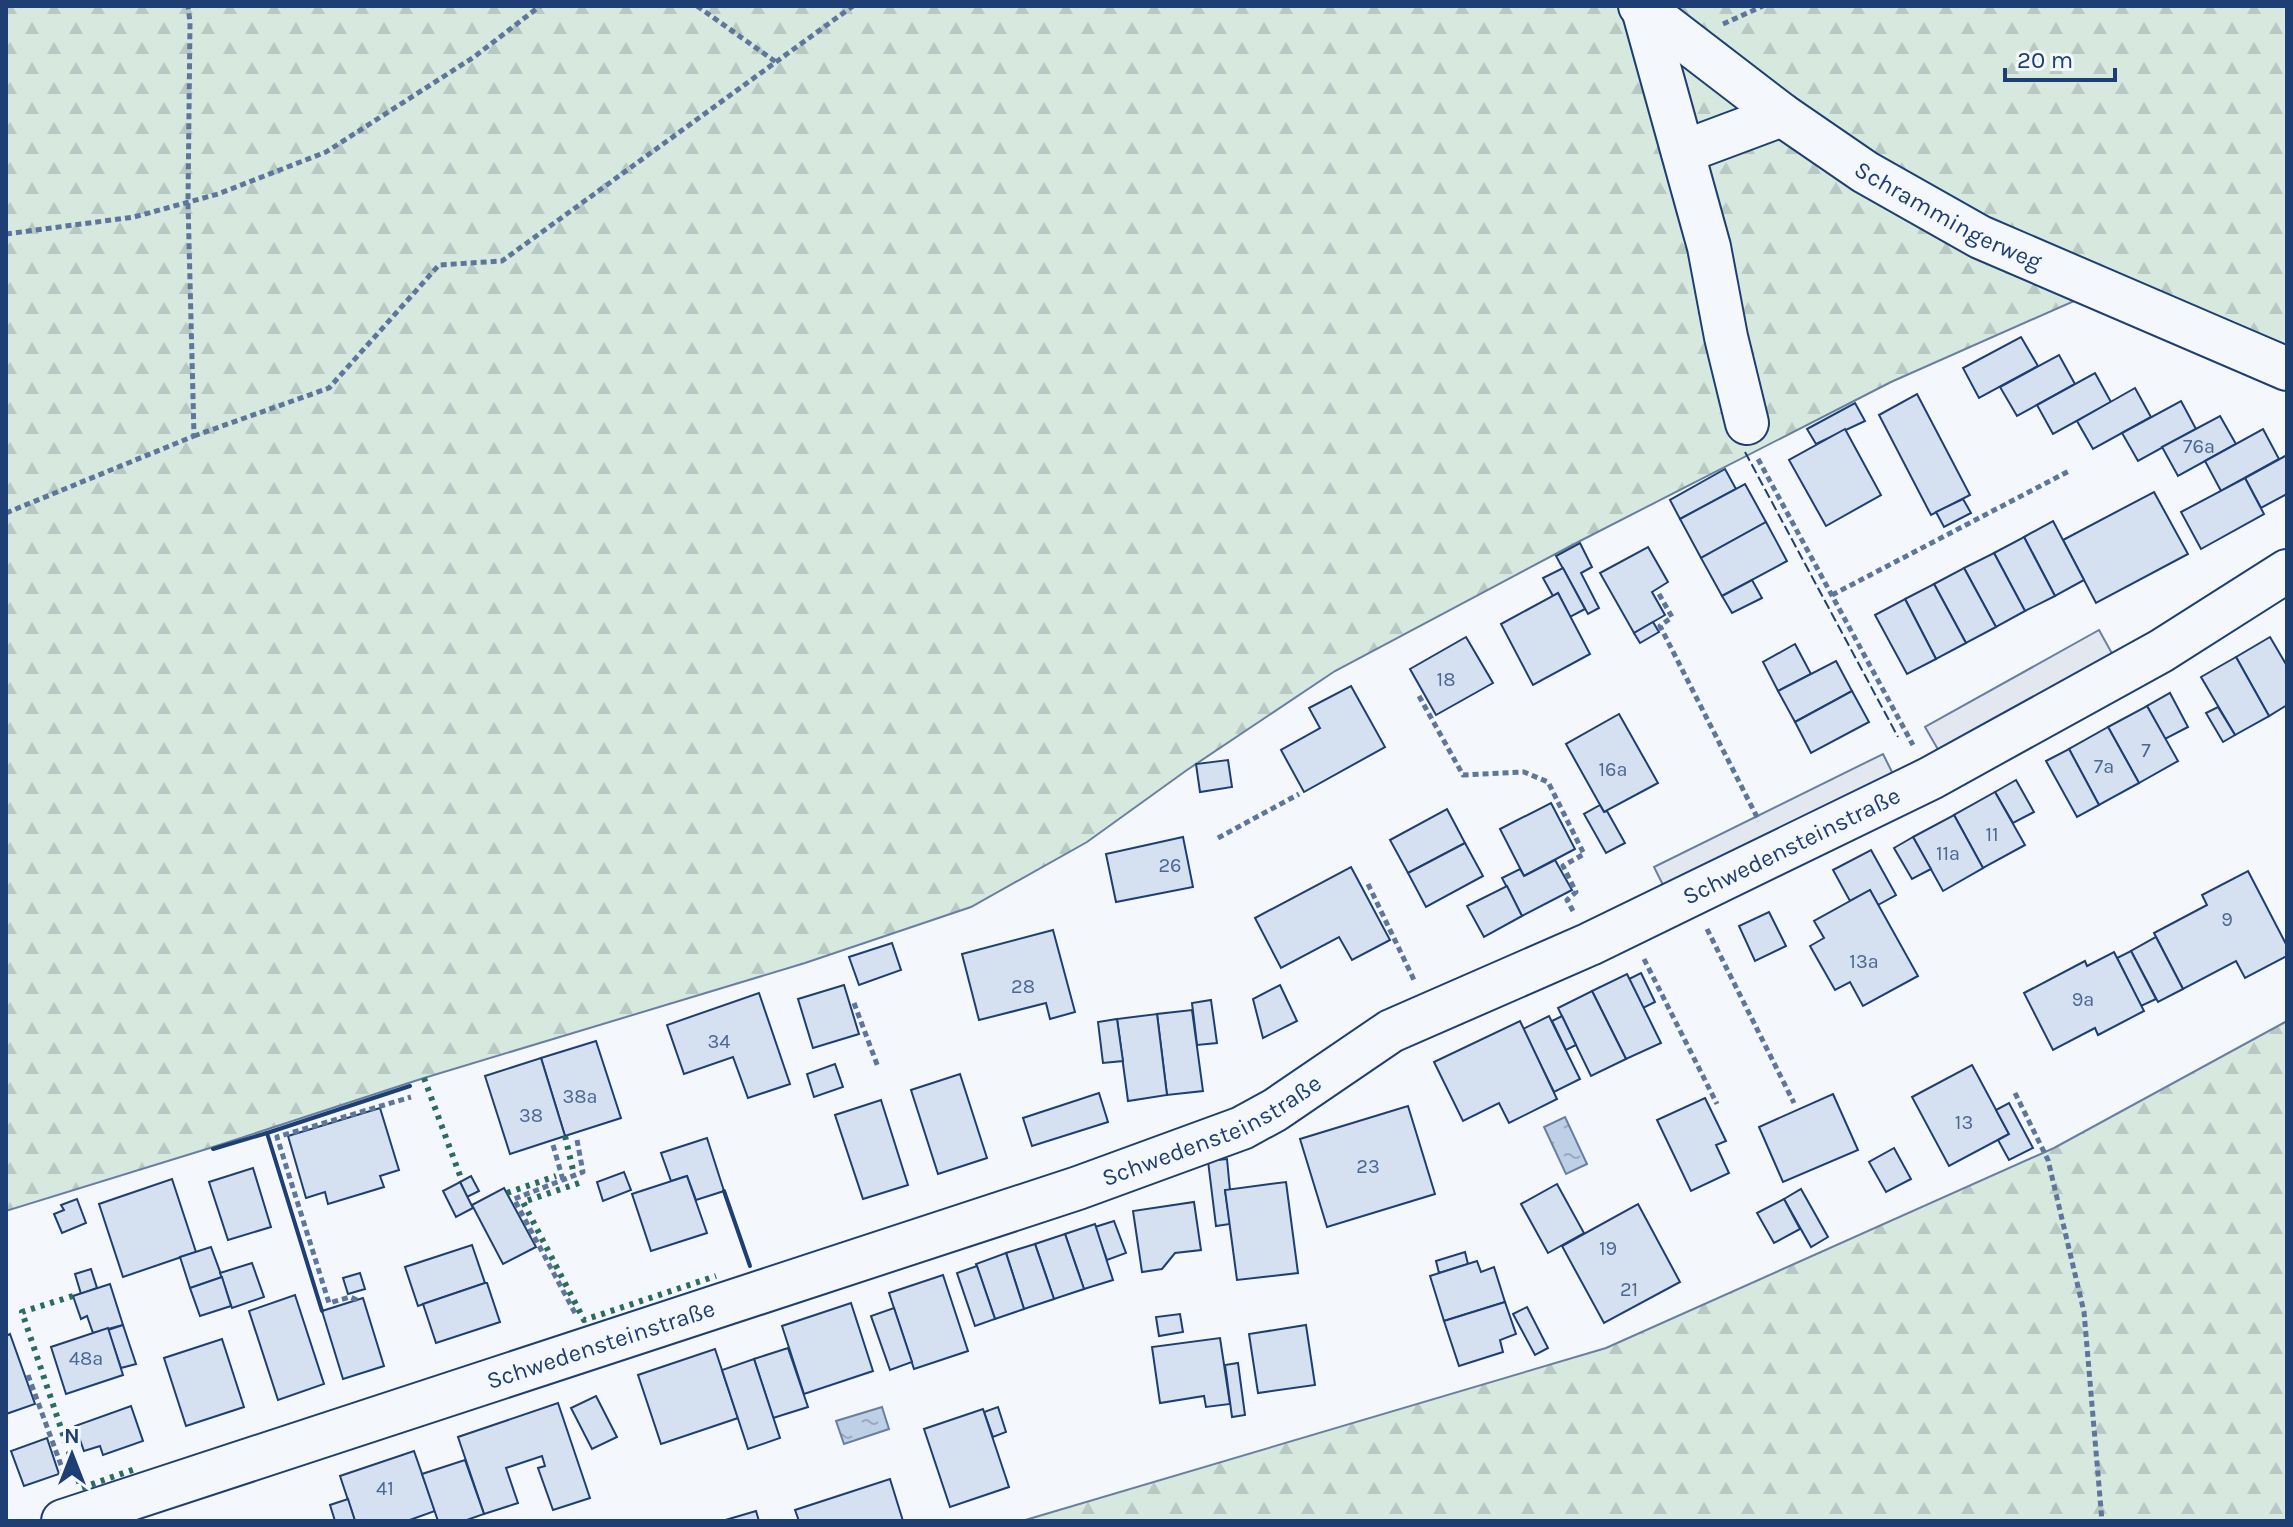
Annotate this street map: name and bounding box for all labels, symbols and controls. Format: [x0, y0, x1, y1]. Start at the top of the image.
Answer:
scale bar [2005, 32, 2115, 82]
text: 20 m [2017, 46, 2073, 74]
street label: Schrammingerweg [1849, 155, 2047, 276]
house number: 76a [2183, 435, 2215, 458]
house number: 18 [1437, 668, 1455, 691]
house number: 7 [2141, 739, 2151, 762]
house number: 7a [2094, 755, 2114, 778]
house number: 16a [1598, 758, 1628, 781]
street label: Schwedensteinstraße [1678, 781, 1905, 911]
house number: 11 [1985, 823, 1999, 846]
house number: 11a [1936, 842, 1960, 865]
house number: 26 [1158, 854, 1182, 877]
house number: 9 [2221, 908, 2233, 931]
house number: 13a [1849, 950, 1879, 973]
house number: 28 [1011, 975, 1035, 998]
house number: 9a [2072, 988, 2094, 1011]
house number: 34 [708, 1030, 730, 1053]
street label: Schwedensteinstraße [1098, 1069, 1326, 1192]
house number: 38a [562, 1085, 598, 1108]
house number: 38 [519, 1104, 543, 1127]
house number: 13 [1955, 1111, 1973, 1134]
house number: 23 [1356, 1155, 1380, 1178]
house number: 19 [1599, 1237, 1617, 1260]
house number: 21 [1620, 1278, 1638, 1301]
street label: Schwedensteinstraße [483, 1294, 718, 1395]
house number: 48a [69, 1347, 103, 1370]
north arrow [32, 1415, 112, 1495]
text: N [64, 1423, 80, 1449]
house number: 41 [376, 1477, 394, 1500]

